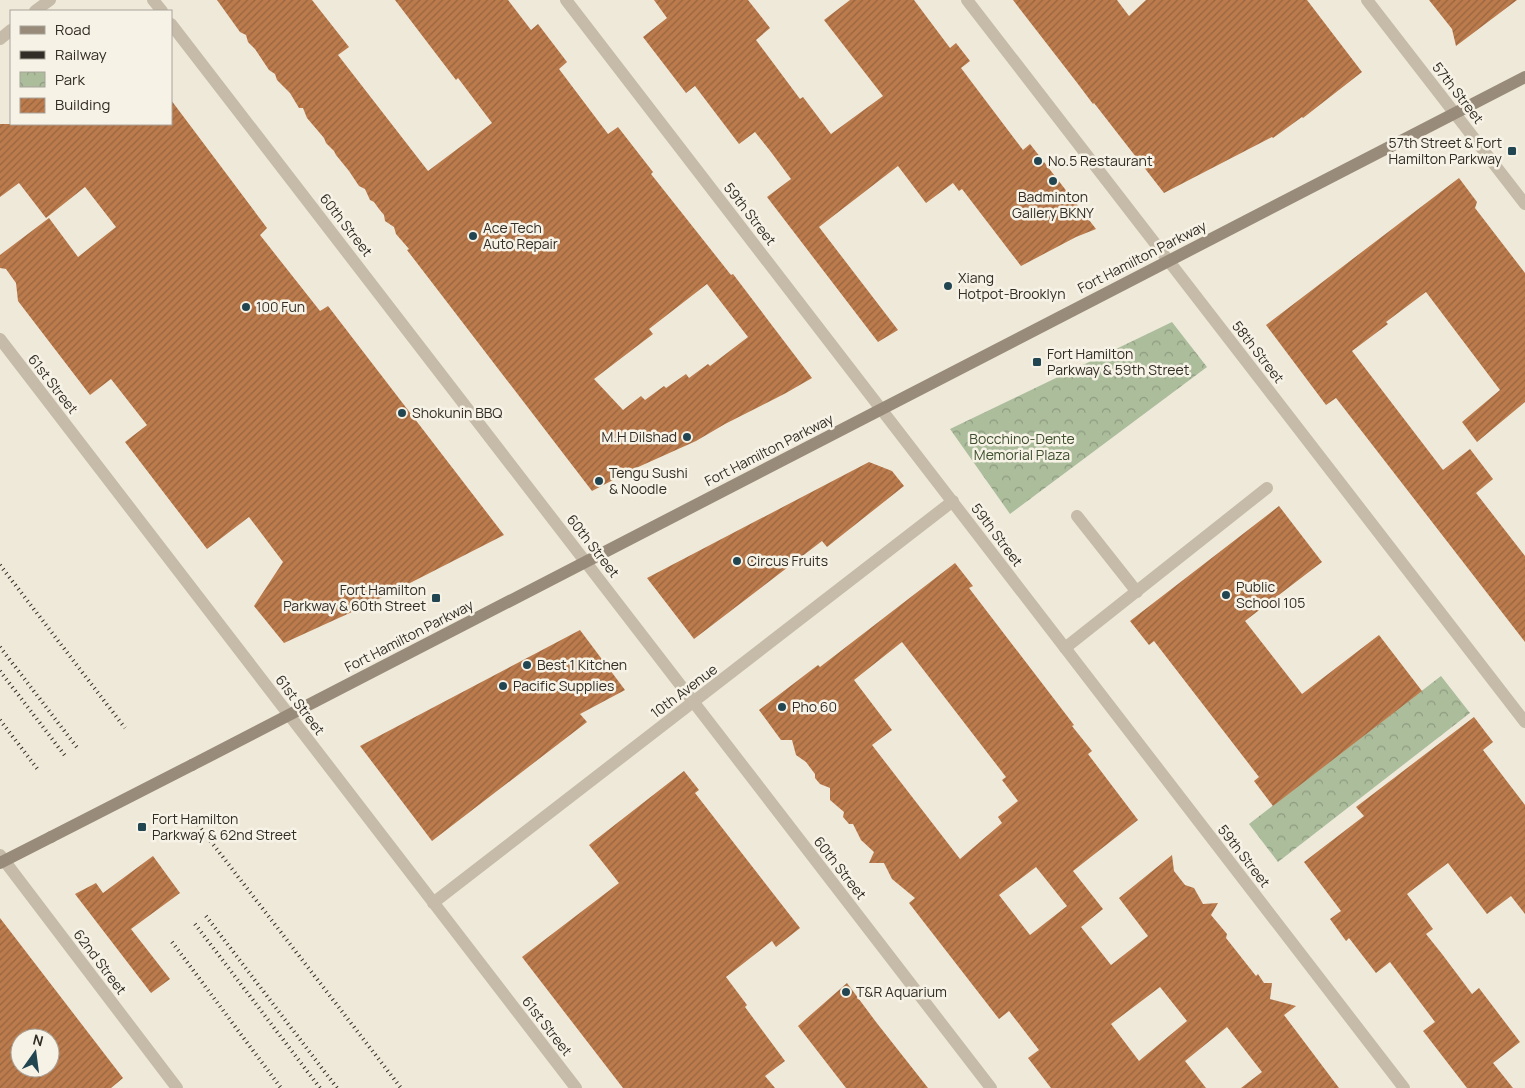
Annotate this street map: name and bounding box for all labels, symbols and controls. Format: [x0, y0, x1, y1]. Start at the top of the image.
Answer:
legend [10, 10, 172, 125]
text: Road [55, 19, 91, 40]
text: Railway [55, 44, 107, 65]
street label: 57th Street [1428, 58, 1489, 128]
text: Park [55, 69, 85, 90]
text: Building [55, 94, 110, 115]
place label: 57th Street & Fort Hamilton Parkway [1389, 133, 1503, 168]
marker: 57th Street & Fort Hamilton Parkway [1506, 145, 1518, 157]
place label: No.5 Restaurant [1048, 151, 1153, 170]
marker: No.5 Restaurant [1032, 155, 1044, 167]
marker: Badminton Gallery BKNY [1047, 175, 1059, 187]
street label: 59th Street [720, 178, 781, 249]
place label: Badminton Gallery BKNY [1012, 187, 1094, 222]
street label: 60th Street [316, 189, 377, 260]
street label: Fort Hamilton Parkway [1074, 216, 1210, 297]
place label: Ace Tech Auto Repair [483, 218, 558, 253]
marker: Ace Tech Auto Repair [467, 230, 479, 242]
place label: Xiang Hotpot-Brooklyn [958, 268, 1066, 303]
marker: Xiang Hotpot-Brooklyn [942, 280, 954, 292]
place label: 100 Fun [256, 297, 305, 316]
marker: 100 Fun [240, 301, 252, 313]
street label: 58th Street [1228, 317, 1289, 387]
place label: Fort Hamilton Parkway & 59th Street [1047, 344, 1190, 379]
street label: 61st Street [24, 350, 83, 418]
marker: Fort Hamilton Parkway & 59th Street [1031, 356, 1043, 368]
place label: Shokunin BBQ [412, 403, 502, 422]
marker: Shokunin BBQ [396, 407, 408, 419]
street label: Fort Hamilton Parkway [701, 409, 837, 490]
place label: M.H Dilshad [602, 427, 677, 446]
park label: Bocchino-Dente Memorial Plaza [969, 429, 1075, 464]
marker: M.H Dilshad [681, 431, 693, 443]
place label: Tengu Sushi & Noodle [609, 463, 688, 498]
marker: Tengu Sushi & Noodle [593, 475, 605, 487]
street label: 59th Street [967, 499, 1028, 571]
street label: 60th Street [563, 510, 624, 581]
place label: Circus Fruits [747, 551, 828, 570]
marker: Circus Fruits [731, 555, 743, 567]
place label: Public School 105 [1236, 577, 1305, 612]
place label: Fort Hamilton Parkway & 60th Street [283, 580, 426, 615]
marker: Public School 105 [1220, 589, 1232, 601]
marker: Fort Hamilton Parkway & 60th Street [430, 592, 442, 604]
street label: Fort Hamilton Parkway [341, 595, 477, 676]
place label: Best 1 Kitchen [537, 655, 627, 674]
marker: Best 1 Kitchen [521, 659, 533, 671]
street label: 10th Avenue [647, 659, 721, 722]
street label: 61st Street [272, 671, 330, 739]
place label: Pacific Supplies [513, 676, 614, 695]
marker: Pacific Supplies [497, 680, 509, 692]
place label: Pho 60 [792, 697, 837, 716]
marker: Pho 60 [776, 701, 788, 713]
place label: Fort Hamilton Parkway & 62nd Street [152, 809, 297, 844]
street label: 59th Street [1214, 820, 1275, 891]
marker: Fort Hamilton Parkway & 62nd Street [136, 821, 148, 833]
street label: 60th Street [810, 832, 871, 903]
street label: 62nd Street [70, 925, 131, 999]
place label: T&R Aquarium [856, 982, 947, 1001]
marker: T&R Aquarium [840, 986, 852, 998]
street label: 61st Street [518, 992, 577, 1060]
north arrow [10, 1028, 60, 1078]
text: N [31, 1029, 45, 1050]

